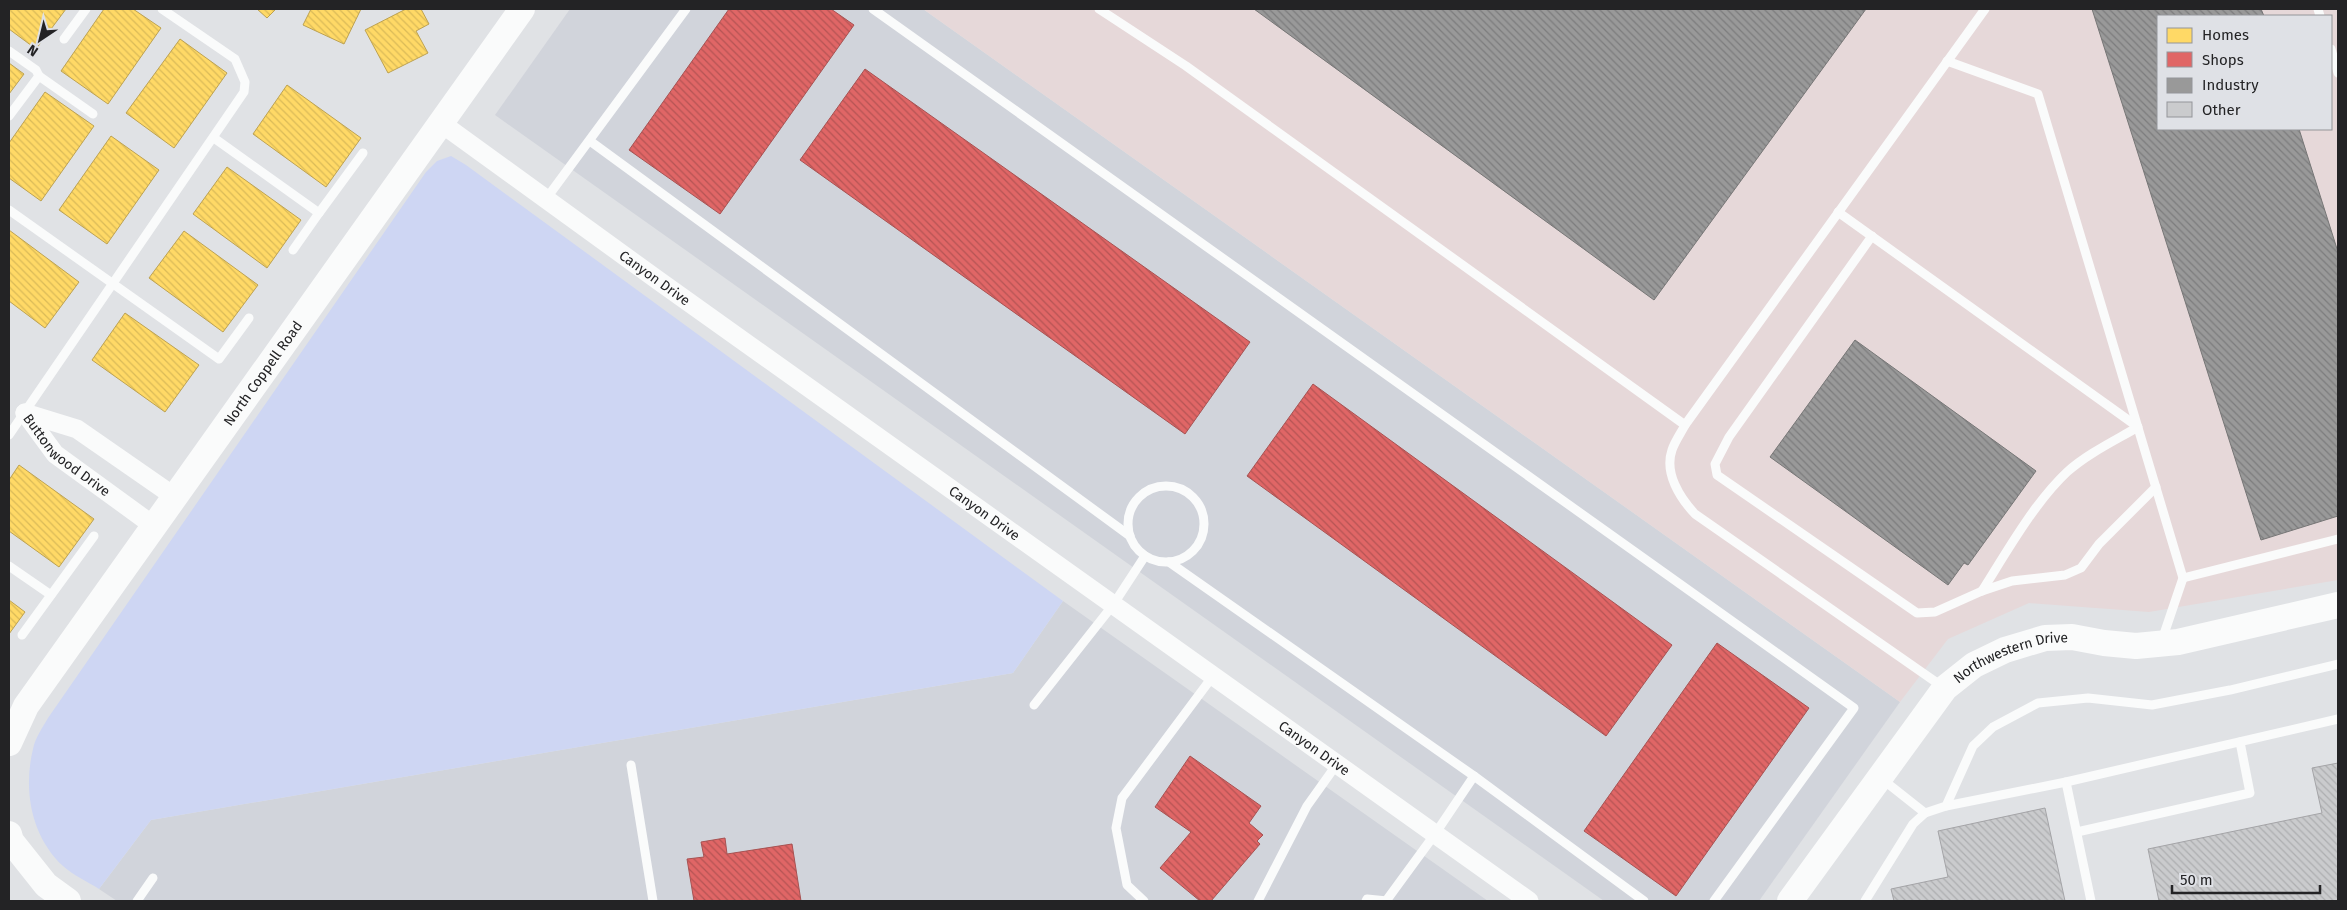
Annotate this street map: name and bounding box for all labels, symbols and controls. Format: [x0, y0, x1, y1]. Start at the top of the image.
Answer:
north arrow [15, 15, 65, 65]
legend [2157, 15, 2332, 130]
text: Homes [2202, 26, 2249, 44]
text: N [24, 41, 42, 60]
text: Shops [2202, 51, 2244, 69]
text: Industry [2202, 76, 2259, 94]
text: Other [2202, 101, 2241, 119]
street label: Canyon Drive [616, 247, 694, 309]
street label: North Coppell Road [220, 318, 306, 429]
street label: Buttonwood Drive [20, 410, 114, 500]
street label: Canyon Drive [946, 482, 1023, 544]
street label: Northwestern Drive [1950, 629, 2068, 687]
street label: Canyon Drive [1276, 717, 1353, 779]
scale bar [2172, 862, 2320, 894]
text: 50 m [2180, 871, 2213, 889]

